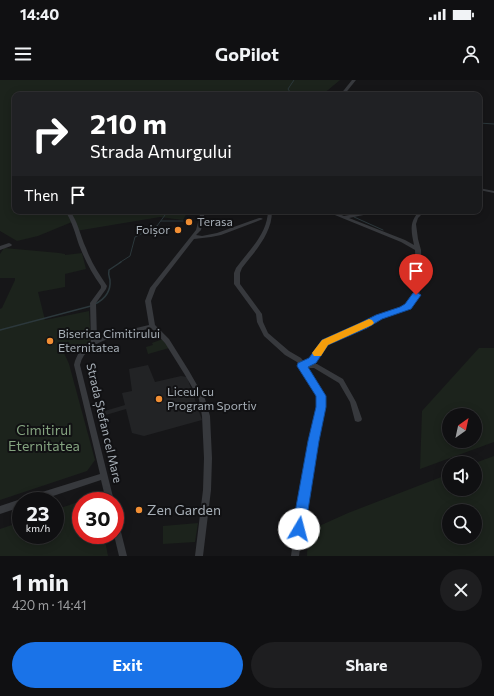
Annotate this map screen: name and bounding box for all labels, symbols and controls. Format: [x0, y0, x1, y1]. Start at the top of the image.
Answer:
text: 14:40 [20, 5, 59, 23]
icon: menu [12, 43, 34, 65]
text: GoPilot [215, 43, 279, 65]
icon: person [460, 43, 482, 65]
text: 210 m [90, 106, 167, 140]
icon: right [24, 108, 76, 160]
text: Strada Amurgului [90, 140, 232, 162]
icon: arrive [67, 184, 89, 206]
text: Then [24, 186, 59, 204]
place label: Terasa [197, 214, 233, 228]
marker: Terasa [184, 217, 194, 227]
place label: Foișor [136, 222, 170, 237]
marker: Foișor [173, 225, 183, 235]
pin [399, 254, 433, 295]
icon: arrive [405, 260, 427, 282]
place label: Biserica Cimitirului Eternitatea [58, 326, 160, 354]
marker: Biserica Cimitirului Eternitatea [45, 336, 55, 346]
street label: Strada Ștefan cel Mare [83, 362, 126, 484]
place label: Liceul cu Program Sportiv [167, 384, 257, 412]
marker: Liceul cu Program Sportiv [154, 394, 164, 404]
north arrow [442, 408, 482, 448]
map controls [442, 408, 482, 544]
park label: Cimitirul Eternitatea [8, 421, 80, 454]
button: sound [442, 456, 482, 496]
speed limit sign: 30 [72, 492, 124, 544]
text: 23 [26, 501, 50, 525]
place label: Zen Garden [147, 501, 221, 518]
button: search [442, 504, 482, 544]
marker: Zen Garden [134, 505, 144, 515]
position arrow [278, 508, 320, 550]
text: km/h [26, 522, 50, 534]
text: 1 min [12, 567, 69, 596]
button: close [440, 569, 482, 611]
text: 420 m · 14:41 [12, 597, 87, 613]
button: Exit [12, 642, 243, 688]
button: Share [251, 642, 482, 688]

